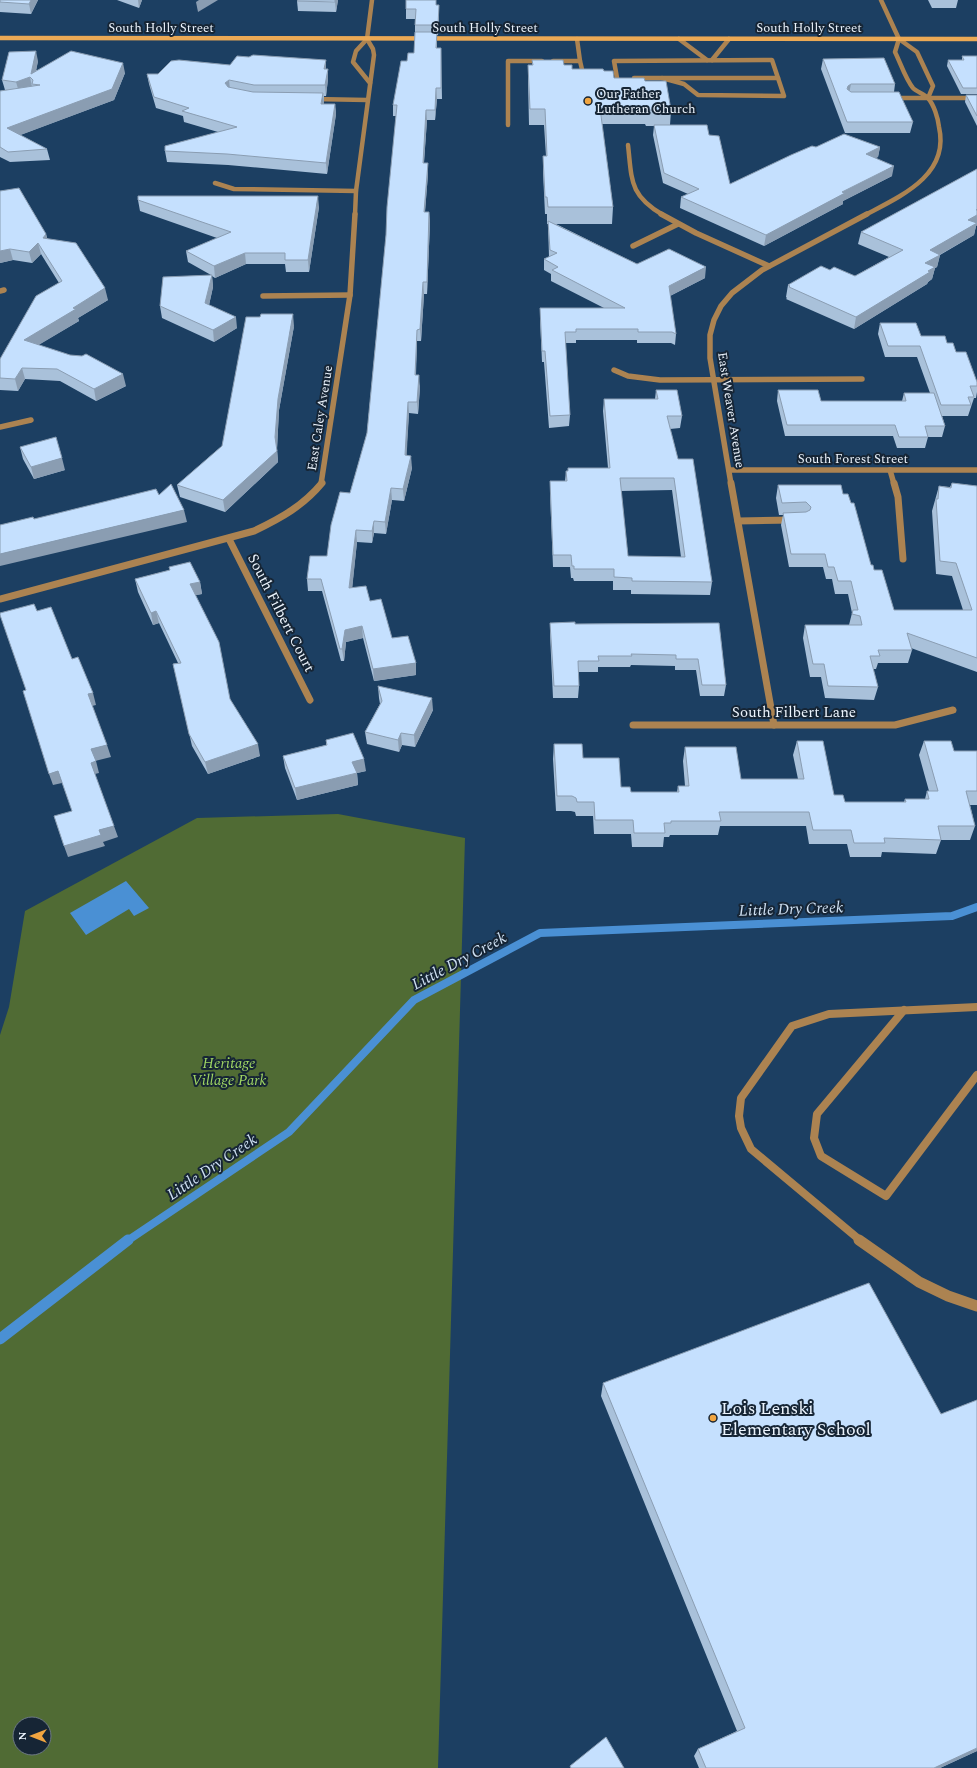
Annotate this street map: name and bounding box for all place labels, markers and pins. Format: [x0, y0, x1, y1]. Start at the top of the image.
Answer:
place label: Our Father Lutheran Church [596, 84, 696, 119]
marker: Our Father Lutheran Church [583, 96, 593, 106]
place label: Lois Lenski Elementary School [721, 1395, 871, 1443]
marker: Lois Lenski Elementary School [708, 1413, 718, 1423]

